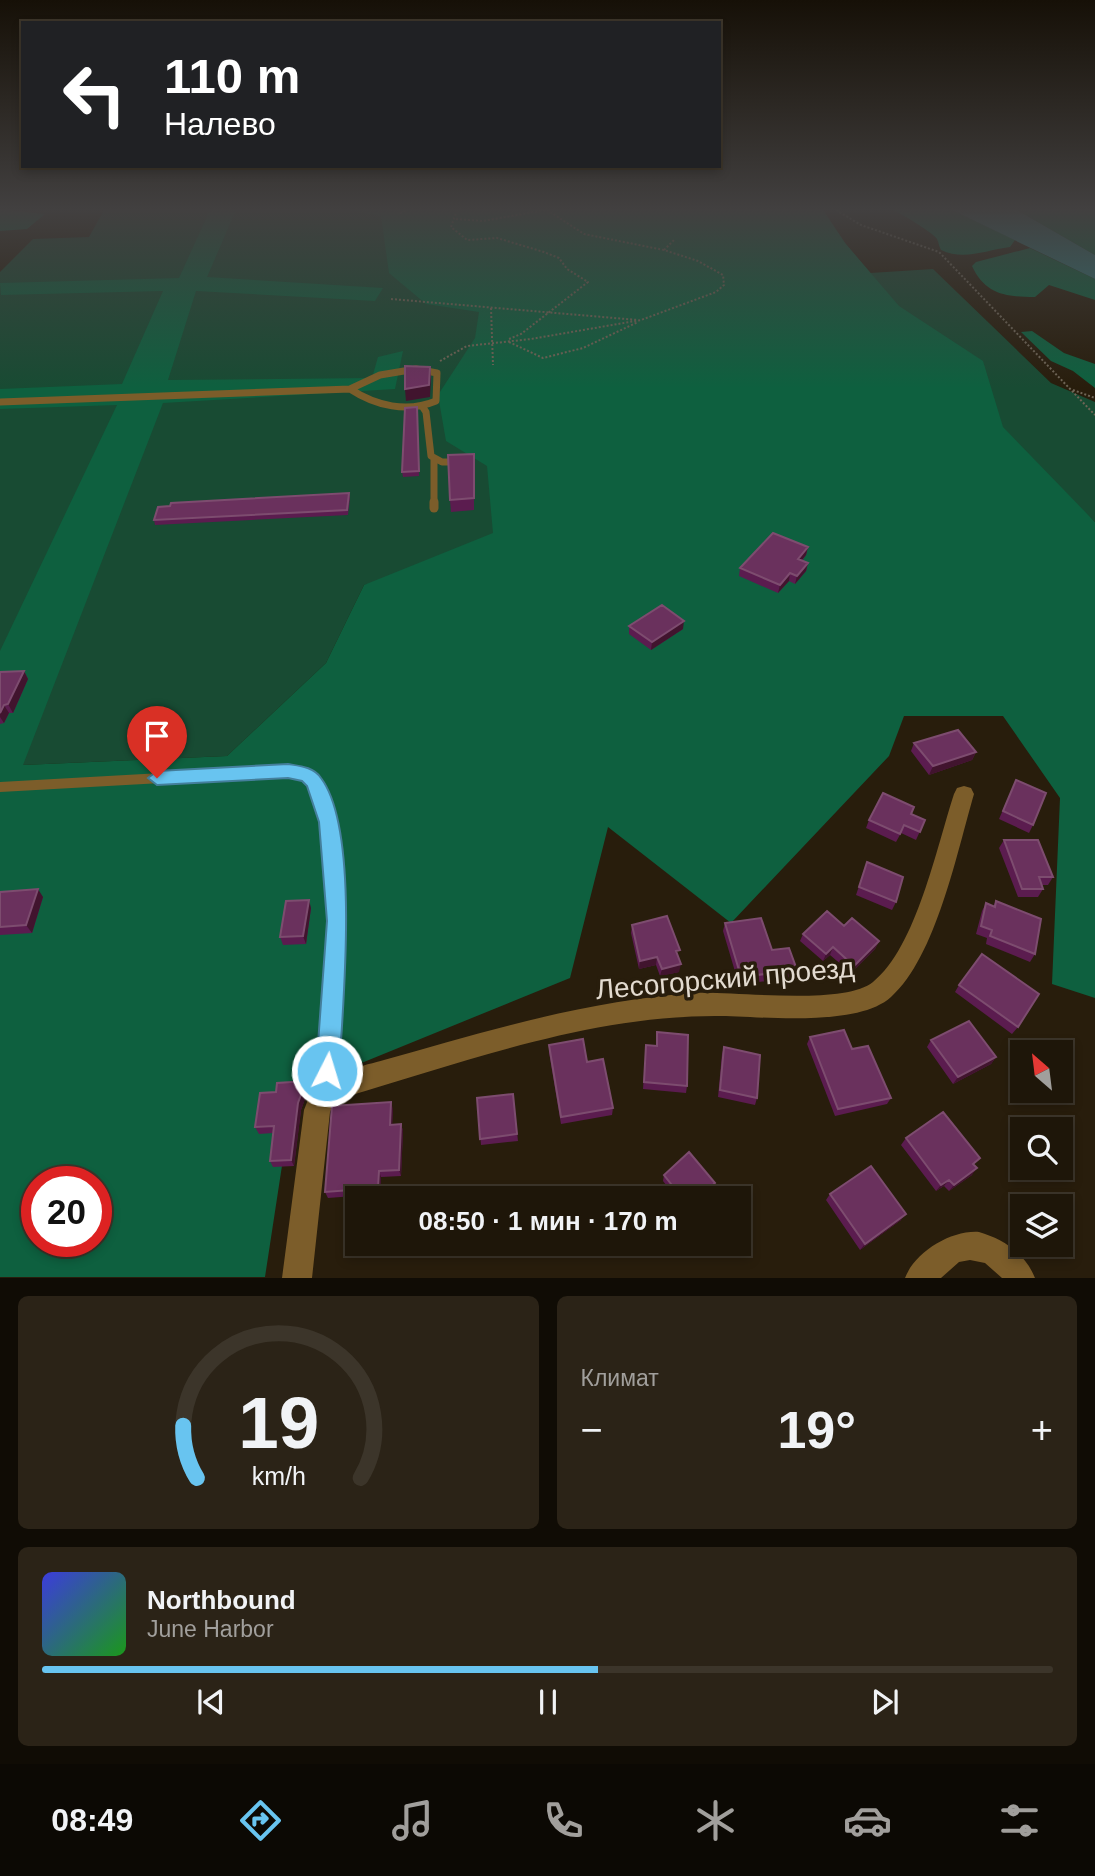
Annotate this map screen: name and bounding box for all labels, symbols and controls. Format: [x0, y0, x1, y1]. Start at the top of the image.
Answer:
icon: left [49, 49, 140, 140]
text: 110 m [164, 49, 300, 103]
text: Налево [164, 106, 276, 142]
pin [127, 706, 187, 778]
icon: arrive [138, 717, 176, 755]
street label: Лесогорский проезд [594, 952, 856, 1005]
position arrow [290, 1034, 364, 1108]
north arrow [1010, 1040, 1073, 1102]
map controls [1010, 1040, 1073, 1257]
button: search [1010, 1117, 1073, 1180]
speed limit sign: 20 [21, 1166, 112, 1257]
button: layers [1010, 1194, 1073, 1257]
text: 08:50 · 1 мин · 170 m [418, 1206, 678, 1236]
text: Климат [581, 1365, 659, 1391]
text: 19 [238, 1383, 319, 1464]
text: 19° [777, 1401, 856, 1459]
text: − [581, 1409, 603, 1451]
text: + [1031, 1409, 1053, 1451]
text: km/h [251, 1462, 305, 1490]
text: Northbound [147, 1585, 296, 1615]
text: June Harbor [147, 1616, 274, 1642]
icon: previous [192, 1683, 230, 1721]
icon: pause [529, 1683, 567, 1721]
icon: next [866, 1683, 904, 1721]
icon: directions [236, 1796, 285, 1845]
icon: music [388, 1796, 437, 1845]
icon: phone [539, 1796, 588, 1845]
icon: climate [691, 1796, 740, 1845]
icon: car [843, 1796, 892, 1845]
icon: filters [995, 1796, 1044, 1845]
text: 08:49 [51, 1802, 133, 1838]

